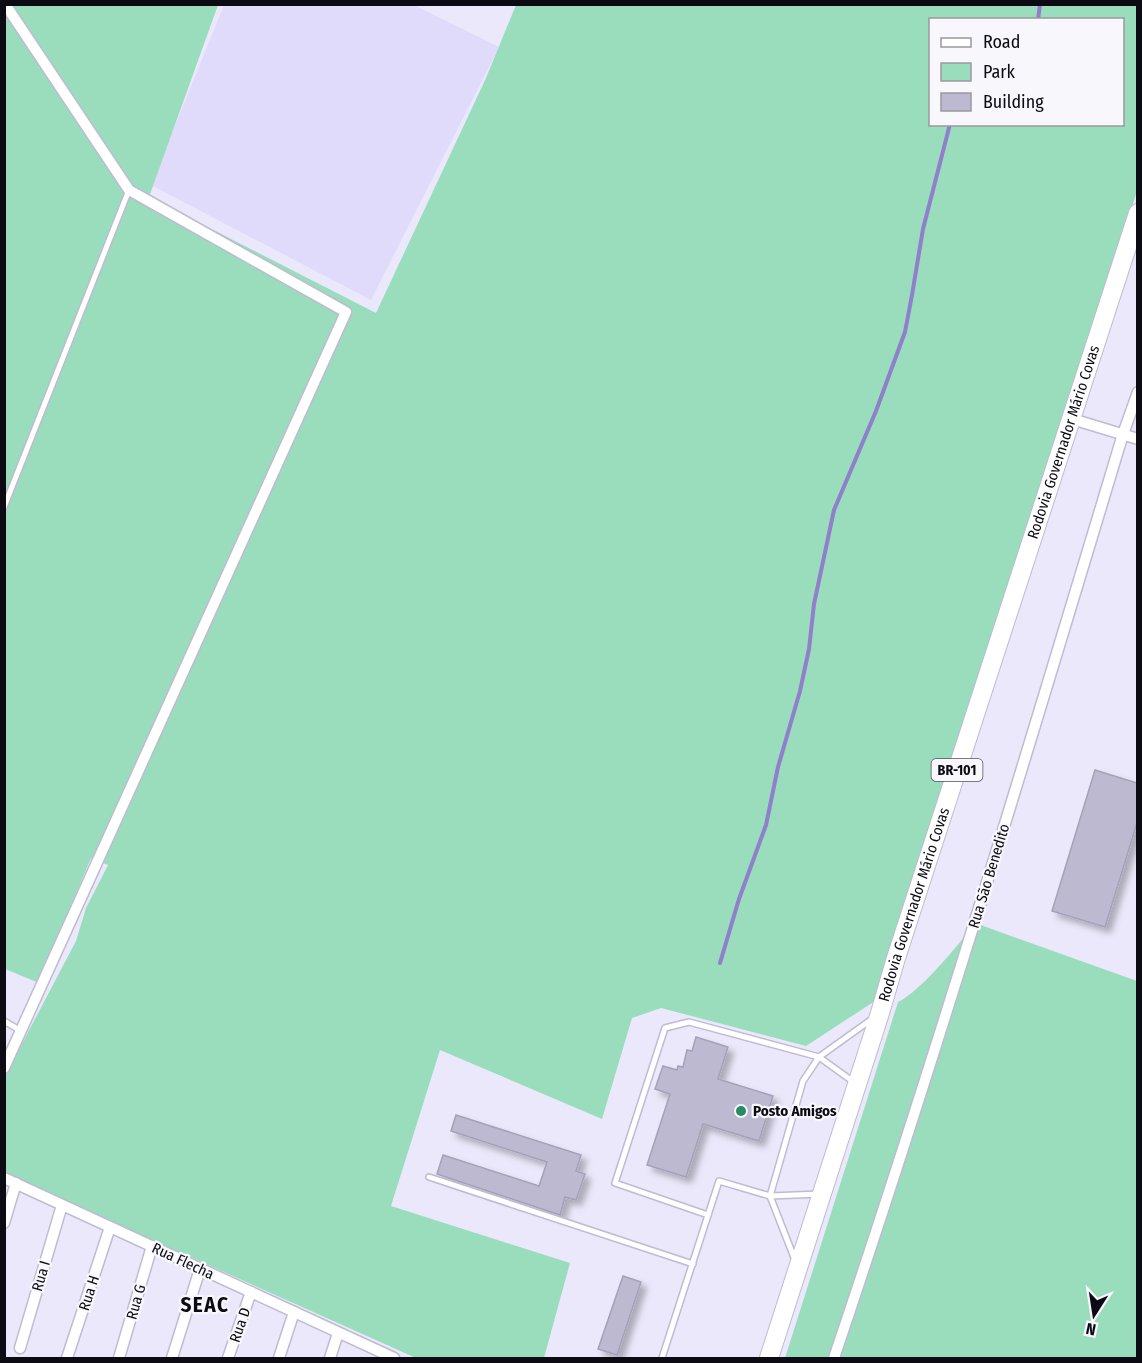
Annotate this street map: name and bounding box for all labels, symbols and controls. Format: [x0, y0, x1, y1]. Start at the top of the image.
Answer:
legend [929, 18, 1124, 126]
text: Road [983, 31, 1020, 53]
text: Park [983, 61, 1016, 83]
text: Building [983, 91, 1044, 113]
street label: Rodovia Governador Mário Covas [1024, 343, 1103, 541]
road number: BR-101 [932, 759, 982, 781]
street label: Rodovia Governador Mário Covas [875, 805, 953, 1004]
street label: Rua São Benedito [965, 821, 1013, 930]
place label: Posto Amigos [753, 1102, 837, 1120]
marker: Posto Amigos [734, 1104, 748, 1118]
street label: Rua Flecha [149, 1239, 217, 1283]
street label: Rua I [28, 1259, 54, 1293]
street label: Rua H [75, 1273, 103, 1313]
street label: Rua G [122, 1282, 150, 1322]
north arrow [1064, 1285, 1124, 1345]
district label: SEAC [180, 1292, 230, 1318]
street label: Rua D [226, 1305, 254, 1345]
text: N [1084, 1319, 1098, 1339]

